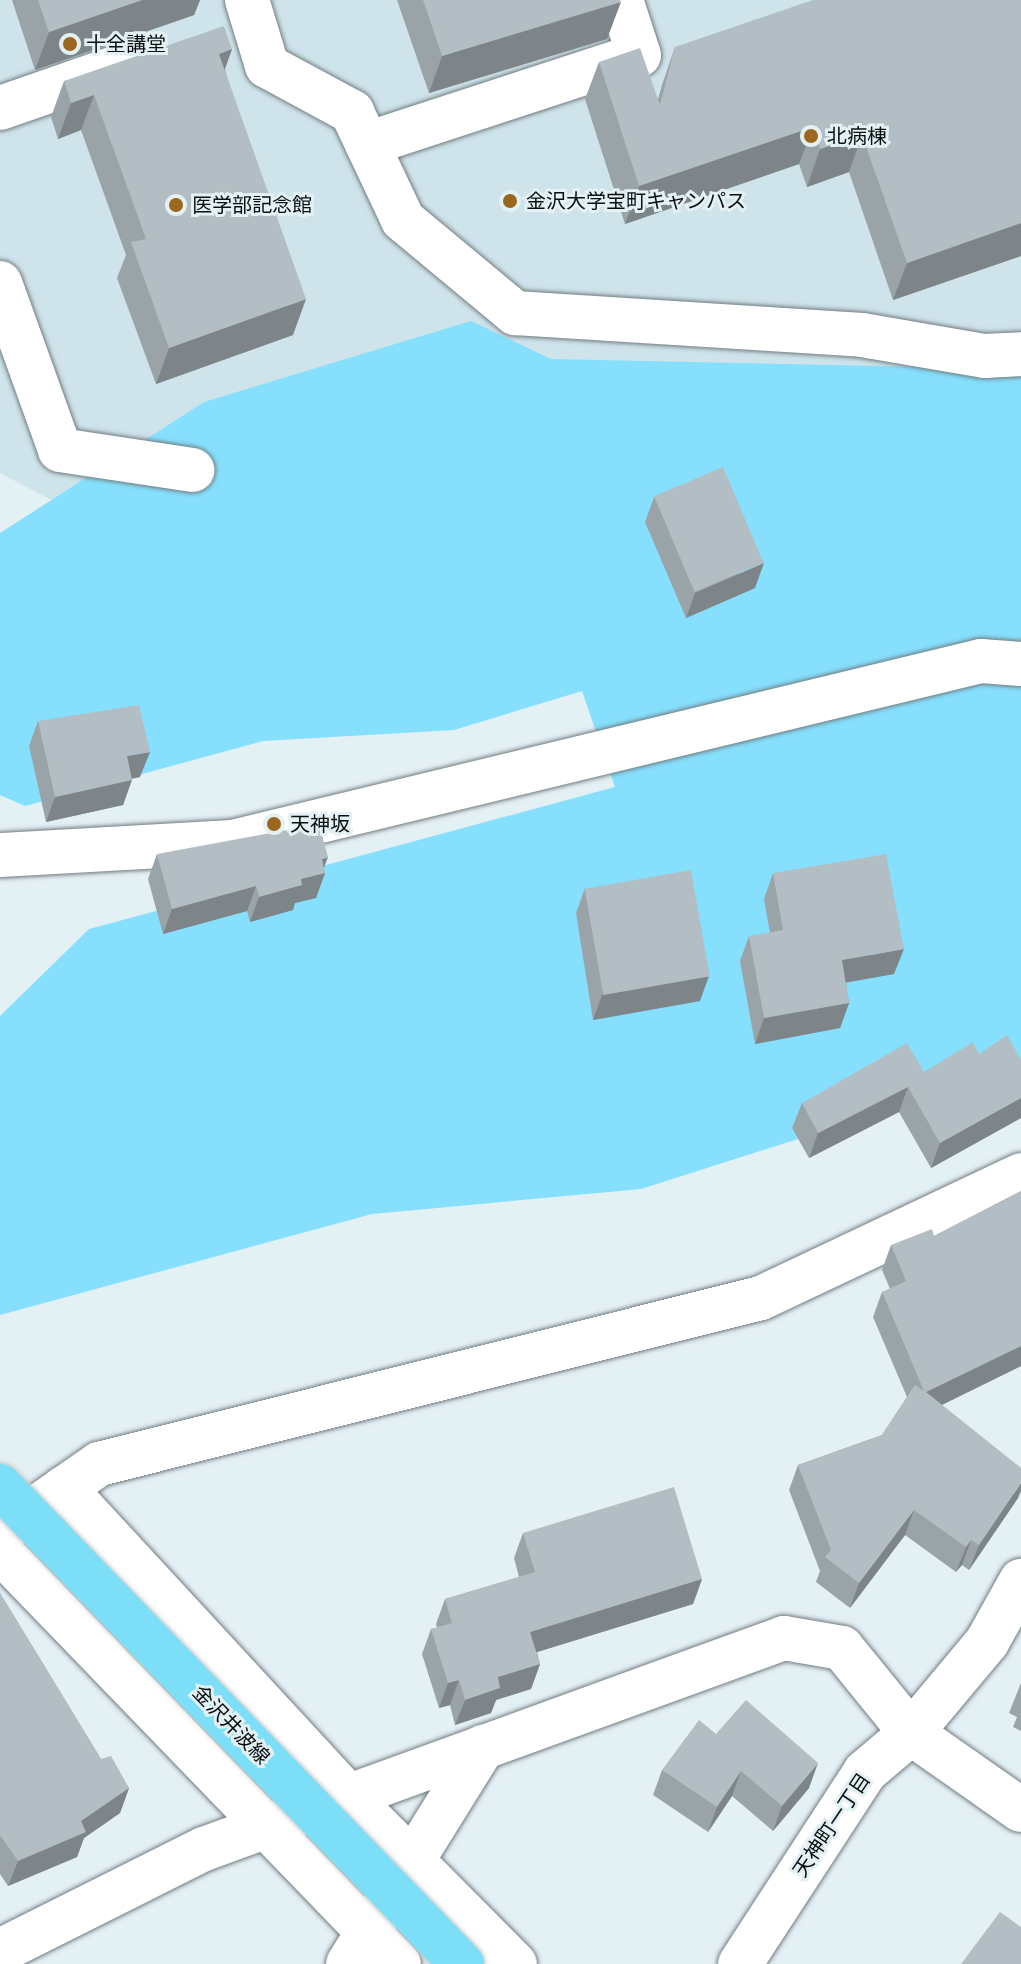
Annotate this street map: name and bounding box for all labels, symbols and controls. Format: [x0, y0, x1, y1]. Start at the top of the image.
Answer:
place label: 十全講堂 [86, 32, 166, 56]
marker: 十全講堂 [61, 35, 79, 53]
place label: 北病棟 [827, 124, 887, 148]
marker: 北病棟 [802, 127, 820, 145]
place label: 金沢大学宝町キャンパス [526, 189, 746, 213]
marker: 金沢大学宝町キャンパス [501, 192, 519, 210]
place label: 医学部記念館 [192, 193, 312, 217]
marker: 医学部記念館 [167, 196, 185, 214]
place label: 天神坂 [290, 812, 350, 836]
marker: 天神坂 [265, 815, 283, 833]
street label: 金沢井波線 [188, 1681, 274, 1769]
street label: 天神町一丁目 [789, 1769, 875, 1881]

